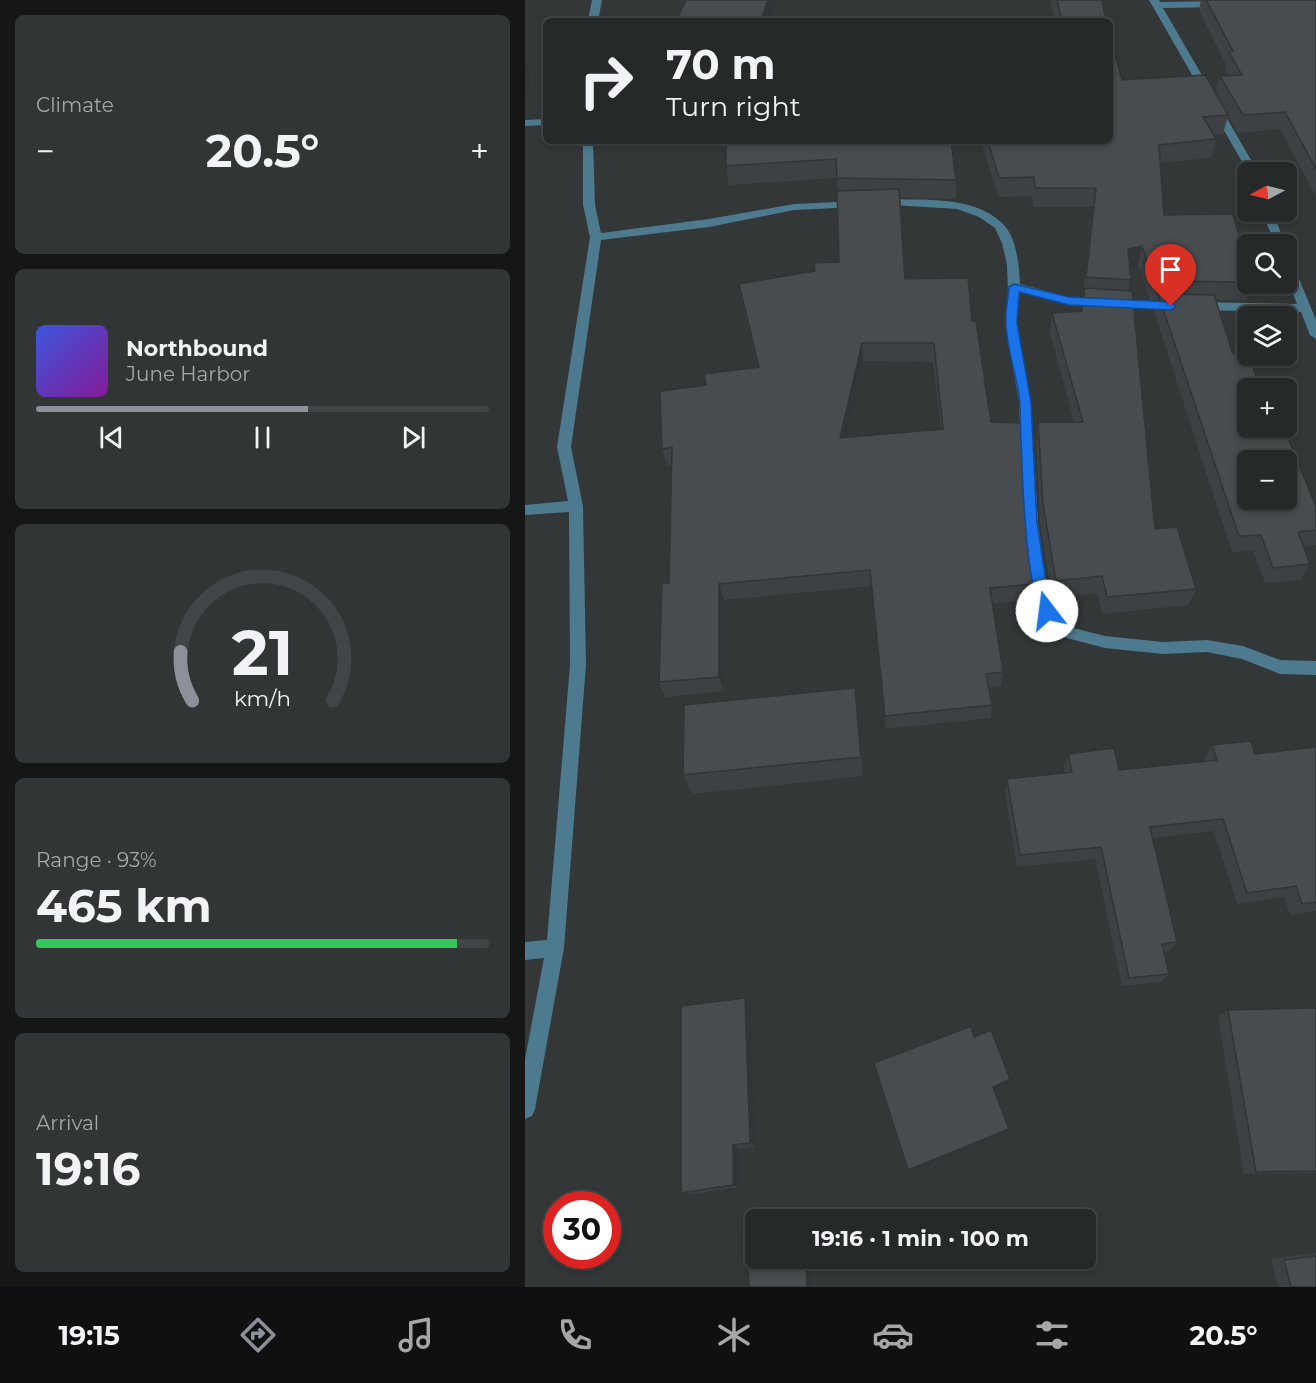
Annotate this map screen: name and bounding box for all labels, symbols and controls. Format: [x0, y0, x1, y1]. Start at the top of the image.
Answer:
text: 70 m [666, 38, 776, 90]
icon: right [567, 42, 645, 120]
text: Turn right [666, 90, 801, 123]
text: Climate [36, 93, 114, 117]
text: 20.5° [206, 123, 319, 178]
text: − [36, 131, 55, 171]
text: + [470, 131, 489, 171]
north arrow [1237, 162, 1297, 222]
map controls [1237, 162, 1297, 510]
button: search [1237, 234, 1297, 294]
pin [1145, 244, 1196, 306]
icon: arrive [1154, 253, 1187, 286]
button: layers [1237, 306, 1297, 366]
text: Northbound [126, 335, 268, 362]
text: June Harbor [126, 362, 250, 386]
button: + [1237, 378, 1297, 438]
icon: previous [95, 421, 128, 454]
icon: pause [246, 421, 279, 454]
icon: next [397, 421, 430, 454]
button: − [1237, 450, 1297, 510]
position arrow [1015, 579, 1079, 643]
text: 21 [232, 615, 293, 691]
text: km/h [234, 685, 291, 711]
text: Range · 93% [36, 848, 157, 872]
text: 465 km [36, 878, 212, 933]
text: Arrival [36, 1111, 99, 1135]
text: 19:16 [36, 1141, 140, 1196]
speed limit sign: 30 [543, 1191, 621, 1269]
text: 19:16 · 1 min · 100 m [812, 1225, 1029, 1252]
icon: directions [237, 1314, 279, 1356]
icon: music [395, 1314, 437, 1356]
icon: phone [554, 1314, 596, 1356]
icon: climate [713, 1314, 755, 1356]
icon: car [872, 1314, 914, 1356]
icon: filters [1031, 1314, 1073, 1356]
text: 19:15 [58, 1319, 120, 1352]
text: 20.5° [1189, 1319, 1258, 1352]

